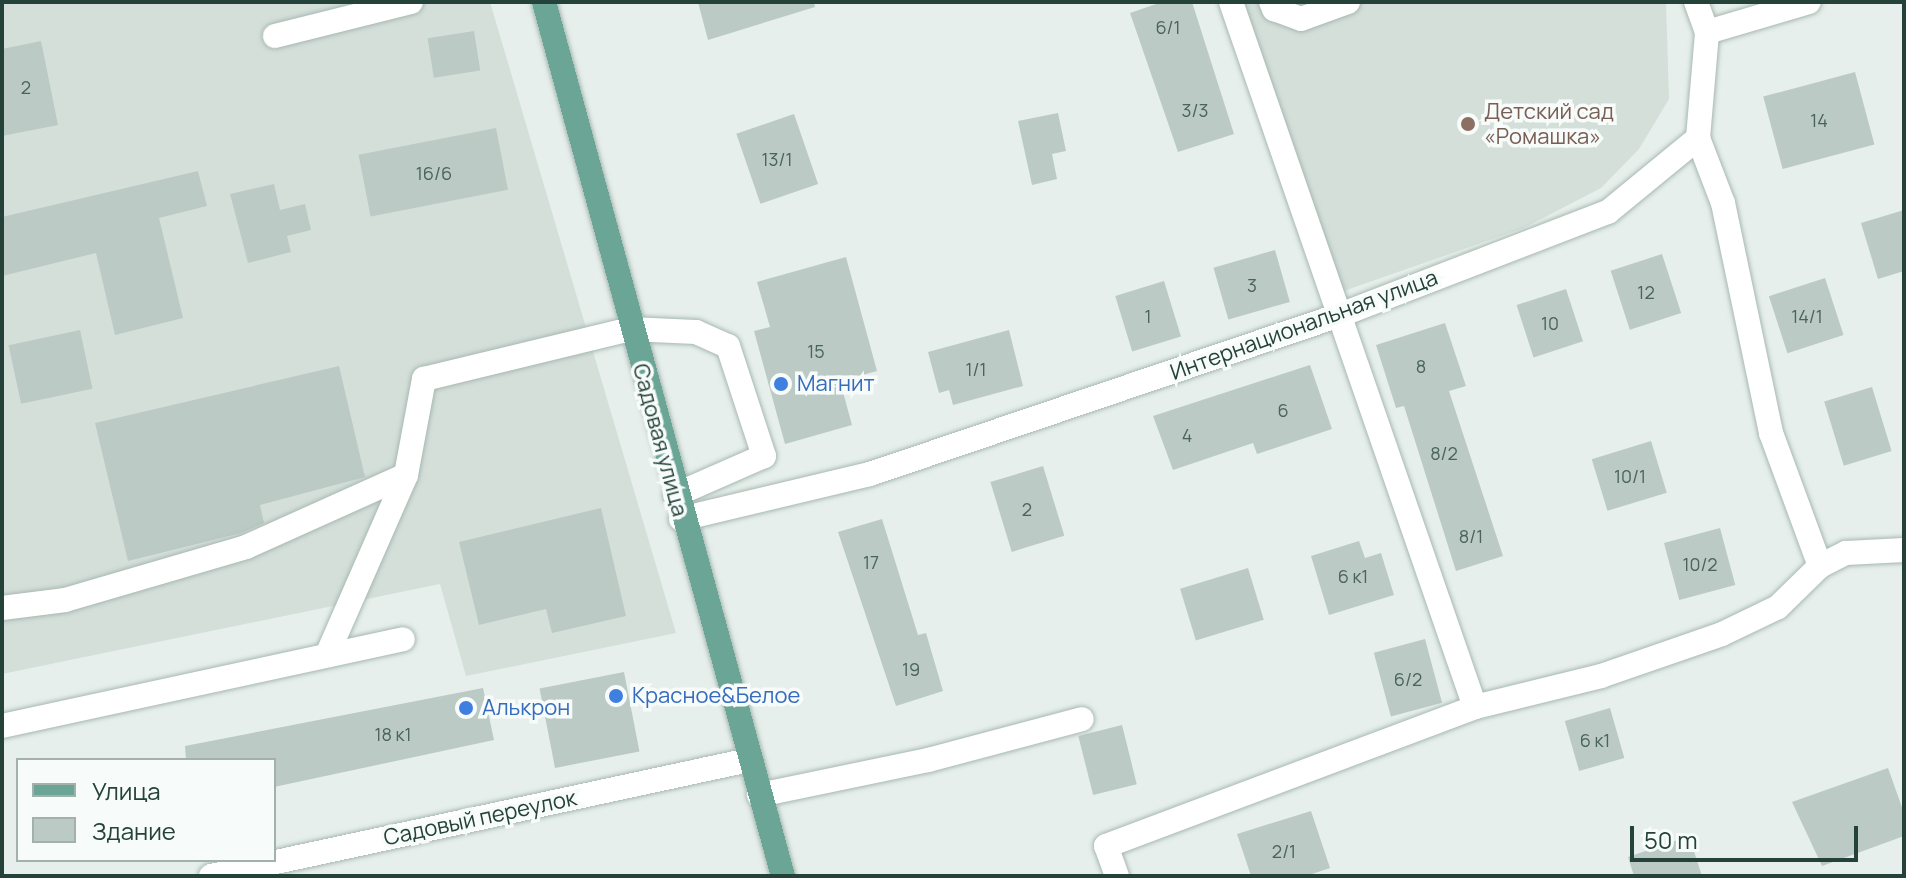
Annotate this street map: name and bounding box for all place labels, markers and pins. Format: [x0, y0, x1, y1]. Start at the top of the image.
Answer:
place label: Детский сад «Ромашка» [1484, 98, 1614, 150]
marker: Детский сад «Ромашка» [1459, 115, 1477, 133]
place label: Магнит [797, 371, 875, 397]
marker: Магнит [772, 375, 790, 393]
place label: Красное&Белое [632, 683, 800, 709]
marker: Красное&Белое [607, 687, 625, 705]
place label: Алькрон [482, 695, 570, 721]
marker: Алькрон [457, 699, 475, 717]

